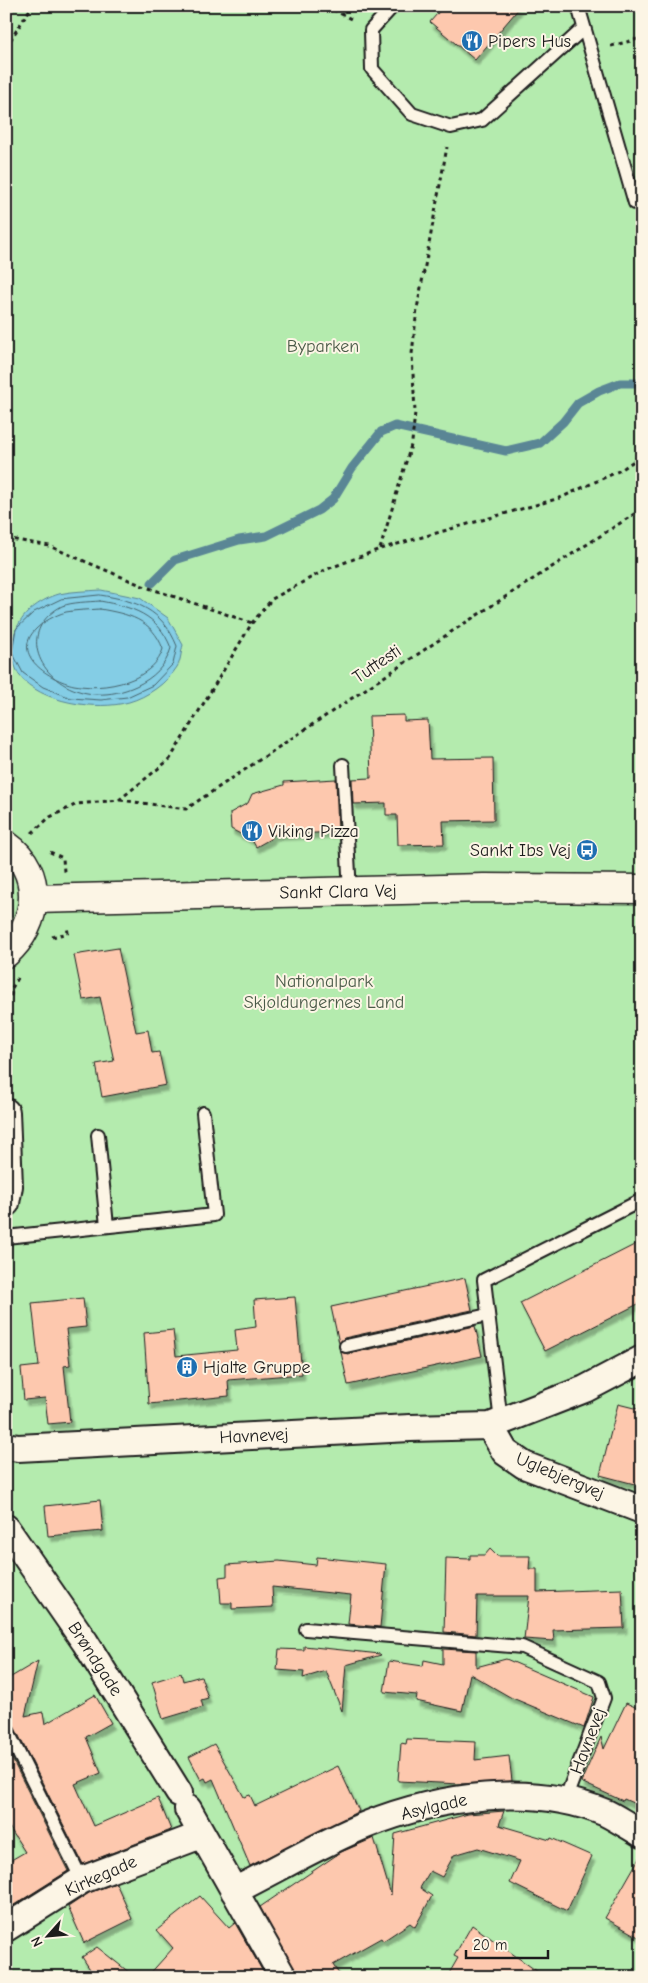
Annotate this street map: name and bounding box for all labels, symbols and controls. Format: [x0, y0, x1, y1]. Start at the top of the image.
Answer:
restaurant icon: Pipers Hus [460, 29, 484, 53]
place label: Pipers Hus [488, 31, 571, 52]
park label: Byparken [287, 336, 359, 357]
street label: Tuttesti [349, 640, 405, 688]
restaurant icon: Viking Pizza [240, 819, 264, 843]
place label: Viking Pizza [268, 821, 359, 842]
bus stop icon: Sankt Ibs Vej [575, 838, 599, 862]
place label: Sankt Ibs Vej [470, 840, 571, 861]
street label: Sankt Clara Vej [279, 880, 397, 904]
park label: Nationalpark Skjoldungernes Land [244, 971, 404, 1013]
building icon: Hjalte Gruppe [175, 1355, 199, 1379]
place label: Hjalte Gruppe [203, 1357, 311, 1378]
street label: Havnevej [219, 1424, 289, 1448]
street label: Uglebjergvej [512, 1448, 608, 1504]
street label: Brøndgade [63, 1618, 127, 1700]
street label: Havnevej [566, 1705, 610, 1777]
street label: Asylgade [399, 1789, 469, 1825]
street label: Kirkegade [62, 1851, 140, 1901]
north arrow [22, 1910, 72, 1960]
scale bar [466, 1928, 548, 1960]
text: N [27, 1934, 47, 1950]
text: 20 m [473, 1936, 507, 1954]

